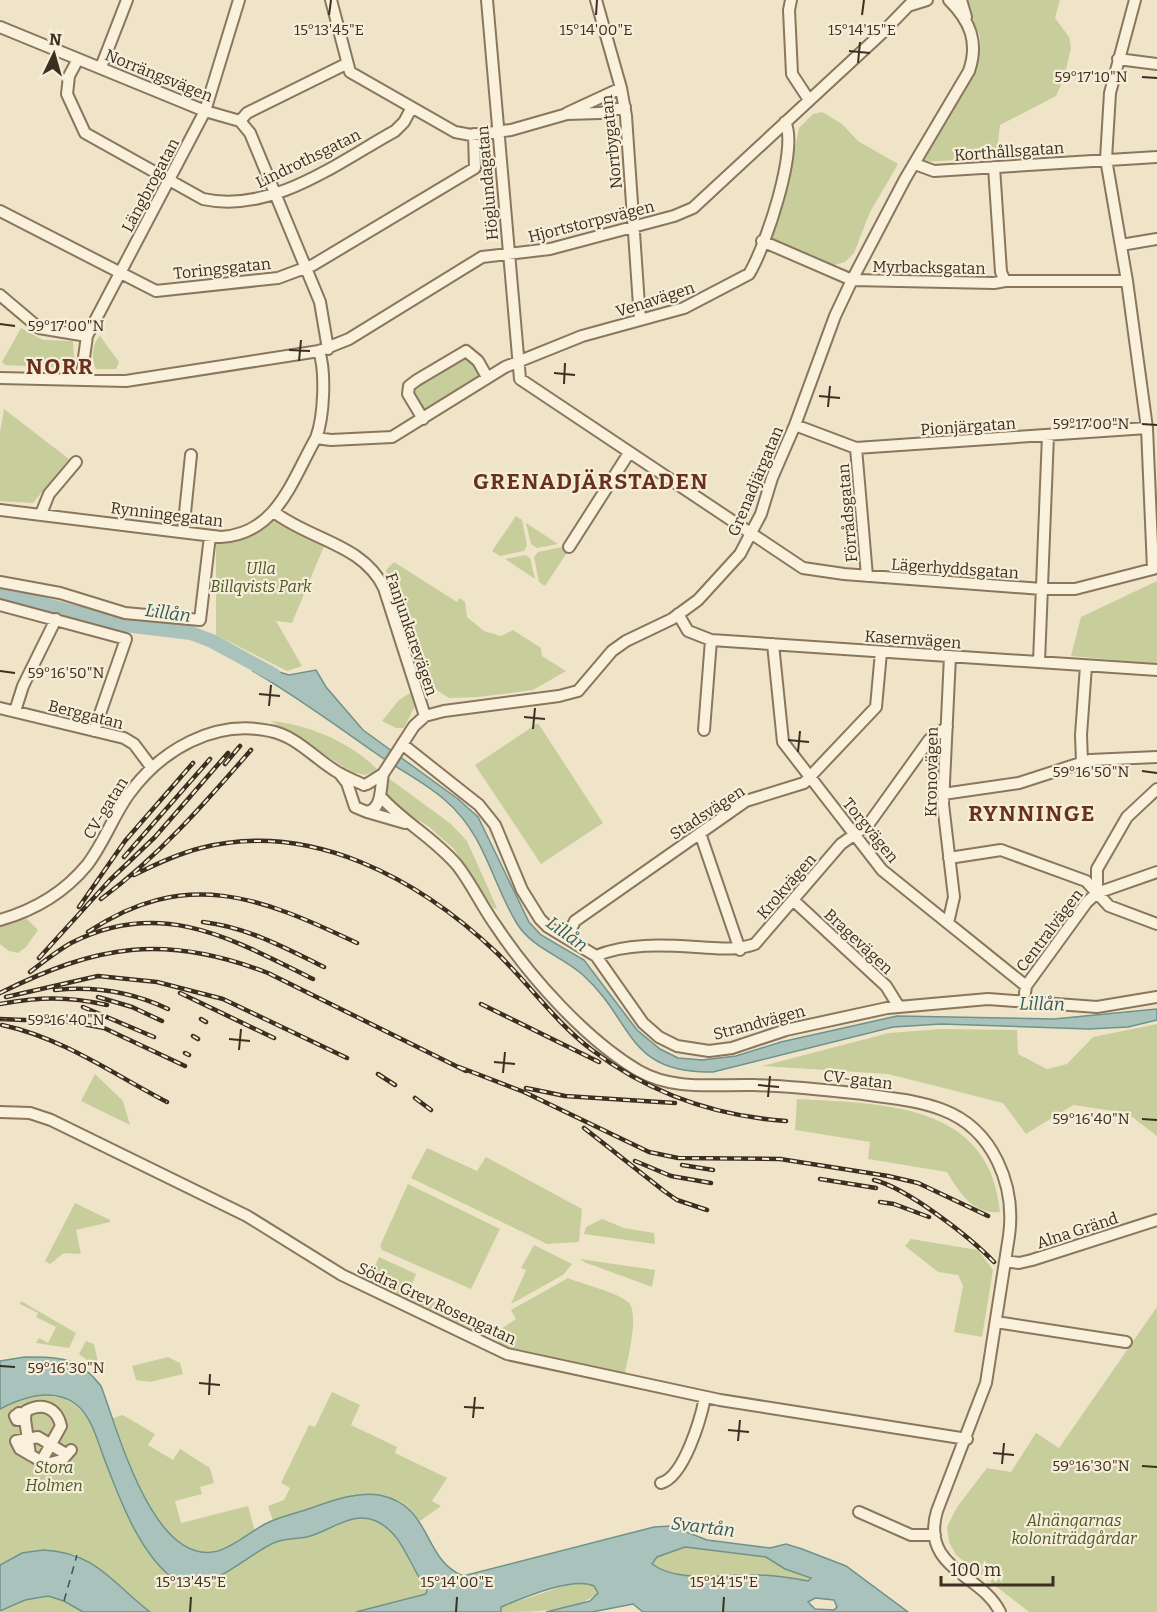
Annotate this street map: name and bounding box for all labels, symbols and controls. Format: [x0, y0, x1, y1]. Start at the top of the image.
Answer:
text: 15°13'45"E [294, 21, 364, 39]
text: 15°14'00"E [559, 21, 633, 39]
text: 15°14'15"E [828, 21, 896, 39]
north arrow [24, 24, 84, 84]
text: N [48, 30, 62, 50]
street label: Norrängsvägen [102, 45, 215, 106]
text: 59°17'10"N [1054, 68, 1128, 86]
street label: Norrbygatan [597, 94, 626, 190]
street label: Lindrothsgatan [253, 125, 364, 192]
street label: Höglundagatan [473, 125, 502, 241]
street label: Längbrogatan [118, 135, 183, 235]
street label: Korthållsgatan [953, 138, 1065, 165]
street label: Hjortstorpsvägen [526, 197, 656, 246]
street label: Toringsgatan [172, 254, 272, 283]
street label: Myrbacksgatan [872, 257, 986, 278]
street label: Venavägen [613, 278, 697, 321]
text: 59°17'00"N [28, 317, 105, 335]
district label: NORR [26, 353, 94, 380]
street label: Pionjärgatan [920, 414, 1016, 439]
text: 59°17'00"N [1053, 415, 1130, 433]
street label: Grenadjärgatan [724, 423, 787, 539]
street label: Förrådsgatan [834, 463, 861, 563]
district label: GRENADJÄRSTADEN [473, 468, 709, 495]
street label: Rynningegatan [110, 498, 224, 531]
street label: Lägerhyddsgatan [891, 555, 1019, 582]
park label: Ulla Billqvists Park [210, 559, 312, 596]
street label: Fanjunkarevägen [382, 570, 441, 698]
water label: Lillån [144, 599, 192, 627]
street label: Kasernvägen [864, 627, 962, 652]
text: 59°16'50"N [28, 664, 104, 682]
street label: Berggatan [46, 696, 125, 733]
street label: Kronovägen [921, 727, 942, 817]
text: 59°16'50"N [1053, 763, 1129, 781]
street label: CV-gatan [79, 774, 132, 843]
street label: Stadsvägen [666, 781, 748, 844]
street label: Torgvägen [839, 794, 902, 867]
district label: RYNNINGE [968, 800, 1096, 827]
street label: Krokvägen [753, 850, 820, 923]
street label: Centralvägen [1012, 885, 1087, 975]
street label: Bragevägen [820, 905, 897, 978]
water label: Lillån [542, 912, 592, 956]
water label: Lillån [1019, 993, 1065, 1015]
street label: Strandvägen [711, 1001, 807, 1044]
text: 59°16'40"N [27, 1011, 105, 1029]
street label: CV-gatan [822, 1066, 894, 1093]
text: 59°16'40"N [1052, 1110, 1130, 1128]
street label: Alna Gränd [1034, 1208, 1121, 1253]
street label: Södra Grev Rosengatan [354, 1258, 519, 1349]
text: 59°16'30"N [27, 1359, 105, 1377]
text: 59°16'30"N [1052, 1457, 1130, 1475]
park label: Stora Holmen [25, 1458, 83, 1495]
park label: Alnängarnas koloniträdgårdar [1011, 1511, 1138, 1548]
water label: Svartån [670, 1512, 736, 1542]
scale bar [941, 1549, 1054, 1587]
text: 100 m [950, 1559, 1001, 1581]
text: 15°13'45"E [156, 1573, 226, 1591]
text: 15°14'00"E [420, 1573, 494, 1591]
text: 15°14'15"E [690, 1573, 758, 1591]

